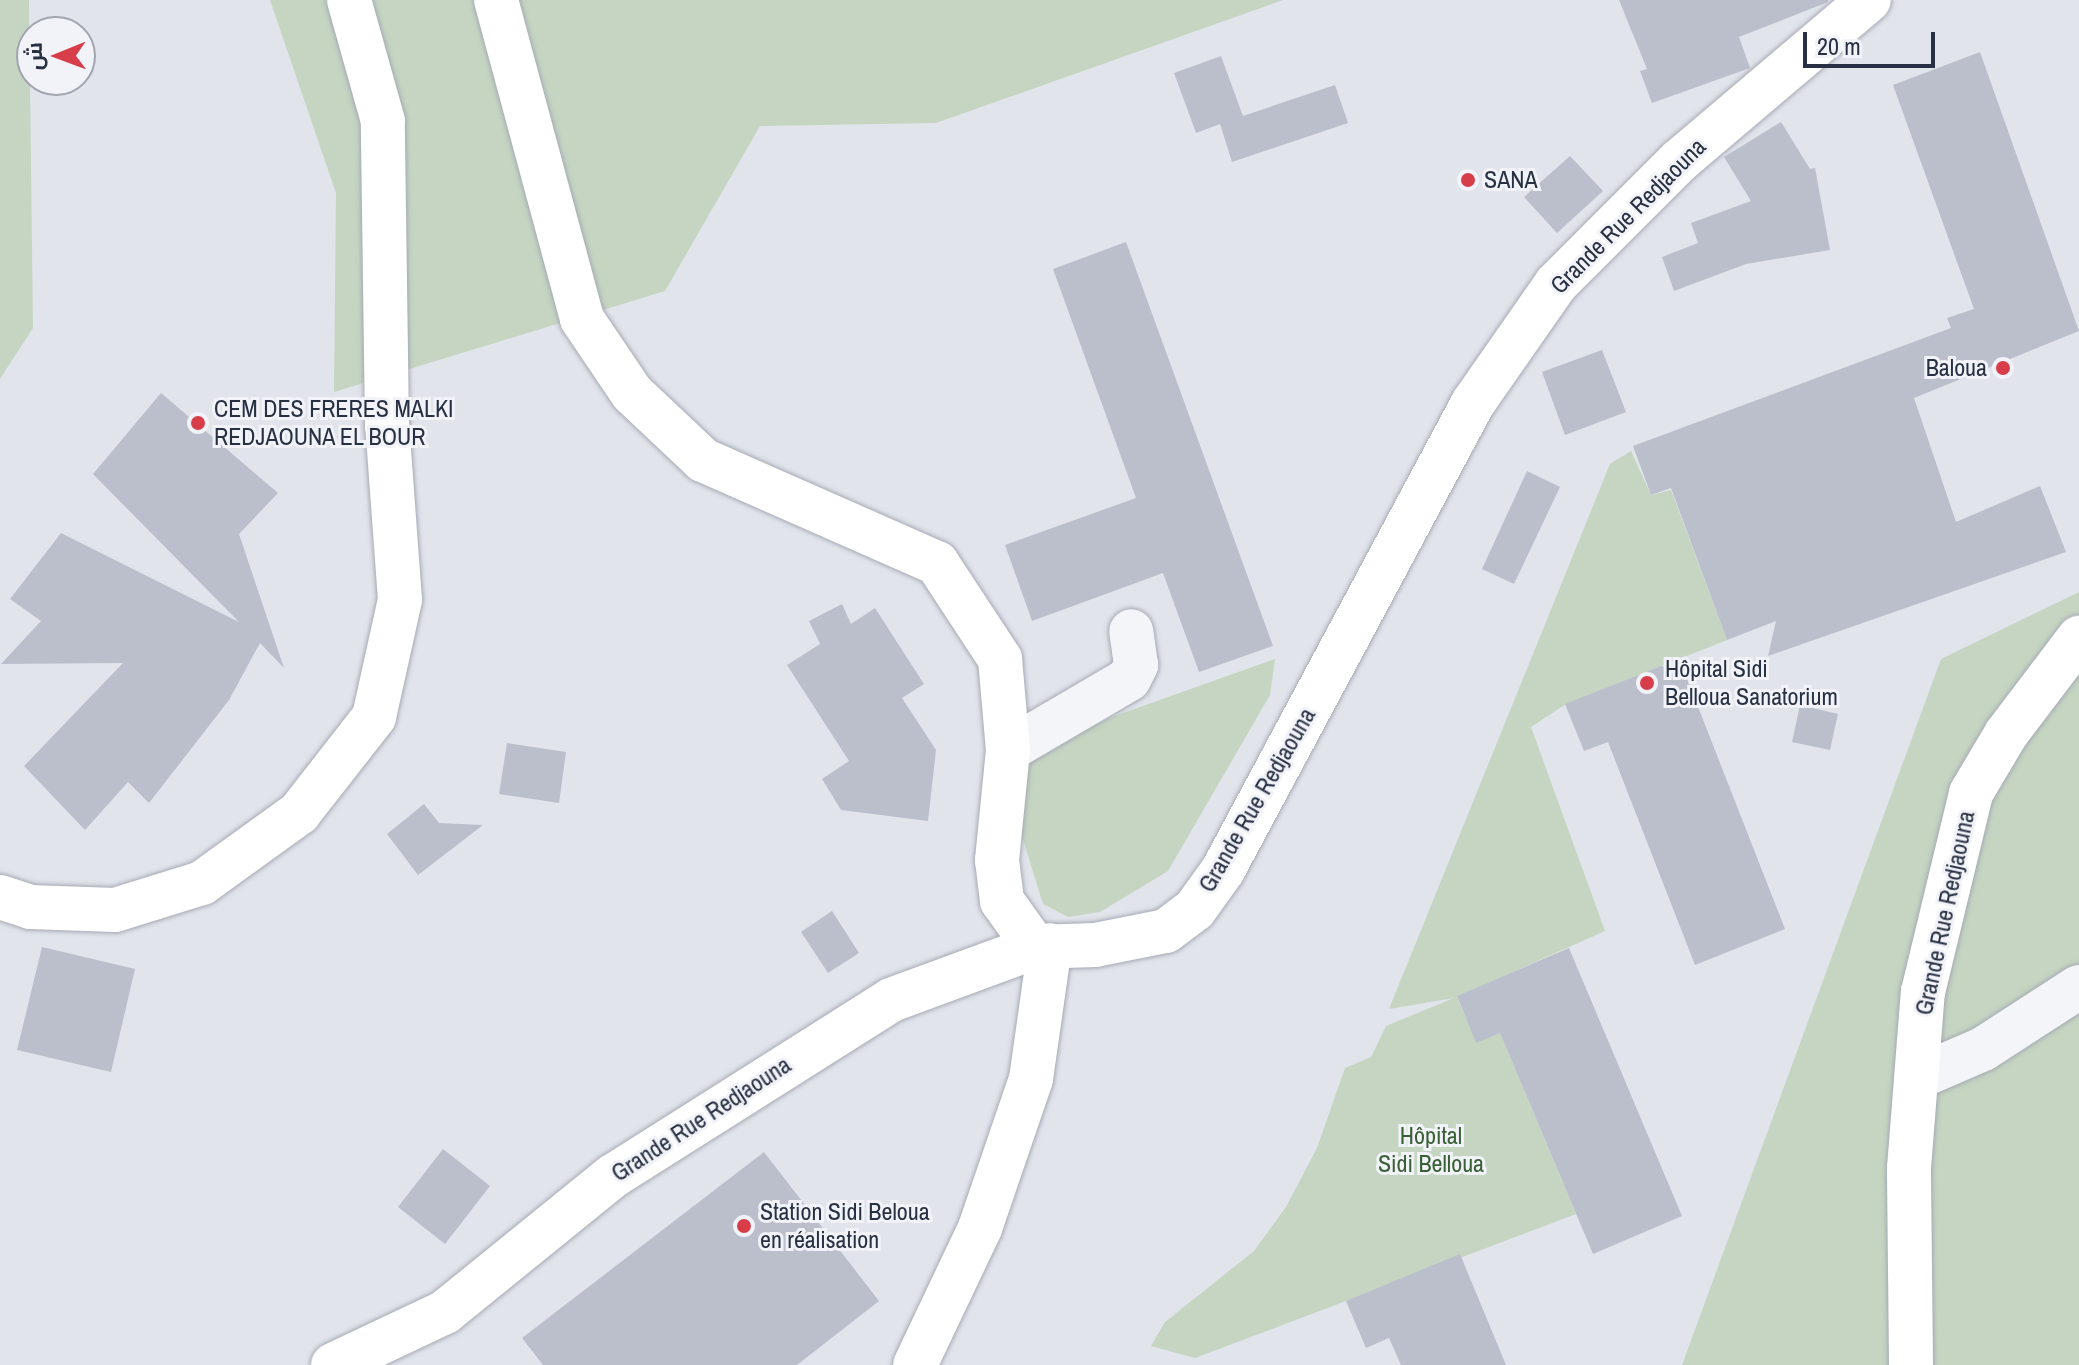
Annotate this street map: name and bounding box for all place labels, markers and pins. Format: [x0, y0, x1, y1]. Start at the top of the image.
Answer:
place label: SANA [1484, 166, 1538, 194]
marker: SANA [1459, 171, 1477, 189]
place label: Baloua [1926, 354, 1987, 382]
marker: Baloua [1994, 359, 2012, 377]
place label: CEM DES FRERES MALKI REDJAOUNA EL BOUR [214, 395, 453, 451]
marker: CEM DES FRERES MALKI REDJAOUNA EL BOUR [189, 414, 207, 432]
place label: Hôpital Sidi Belloua Sanatorium [1665, 655, 1838, 711]
marker: Hôpital Sidi Belloua Sanatorium [1636, 672, 1658, 694]
place label: Station Sidi Beloua en réalisation [760, 1198, 930, 1254]
marker: Station Sidi Beloua en réalisation [735, 1217, 753, 1235]

